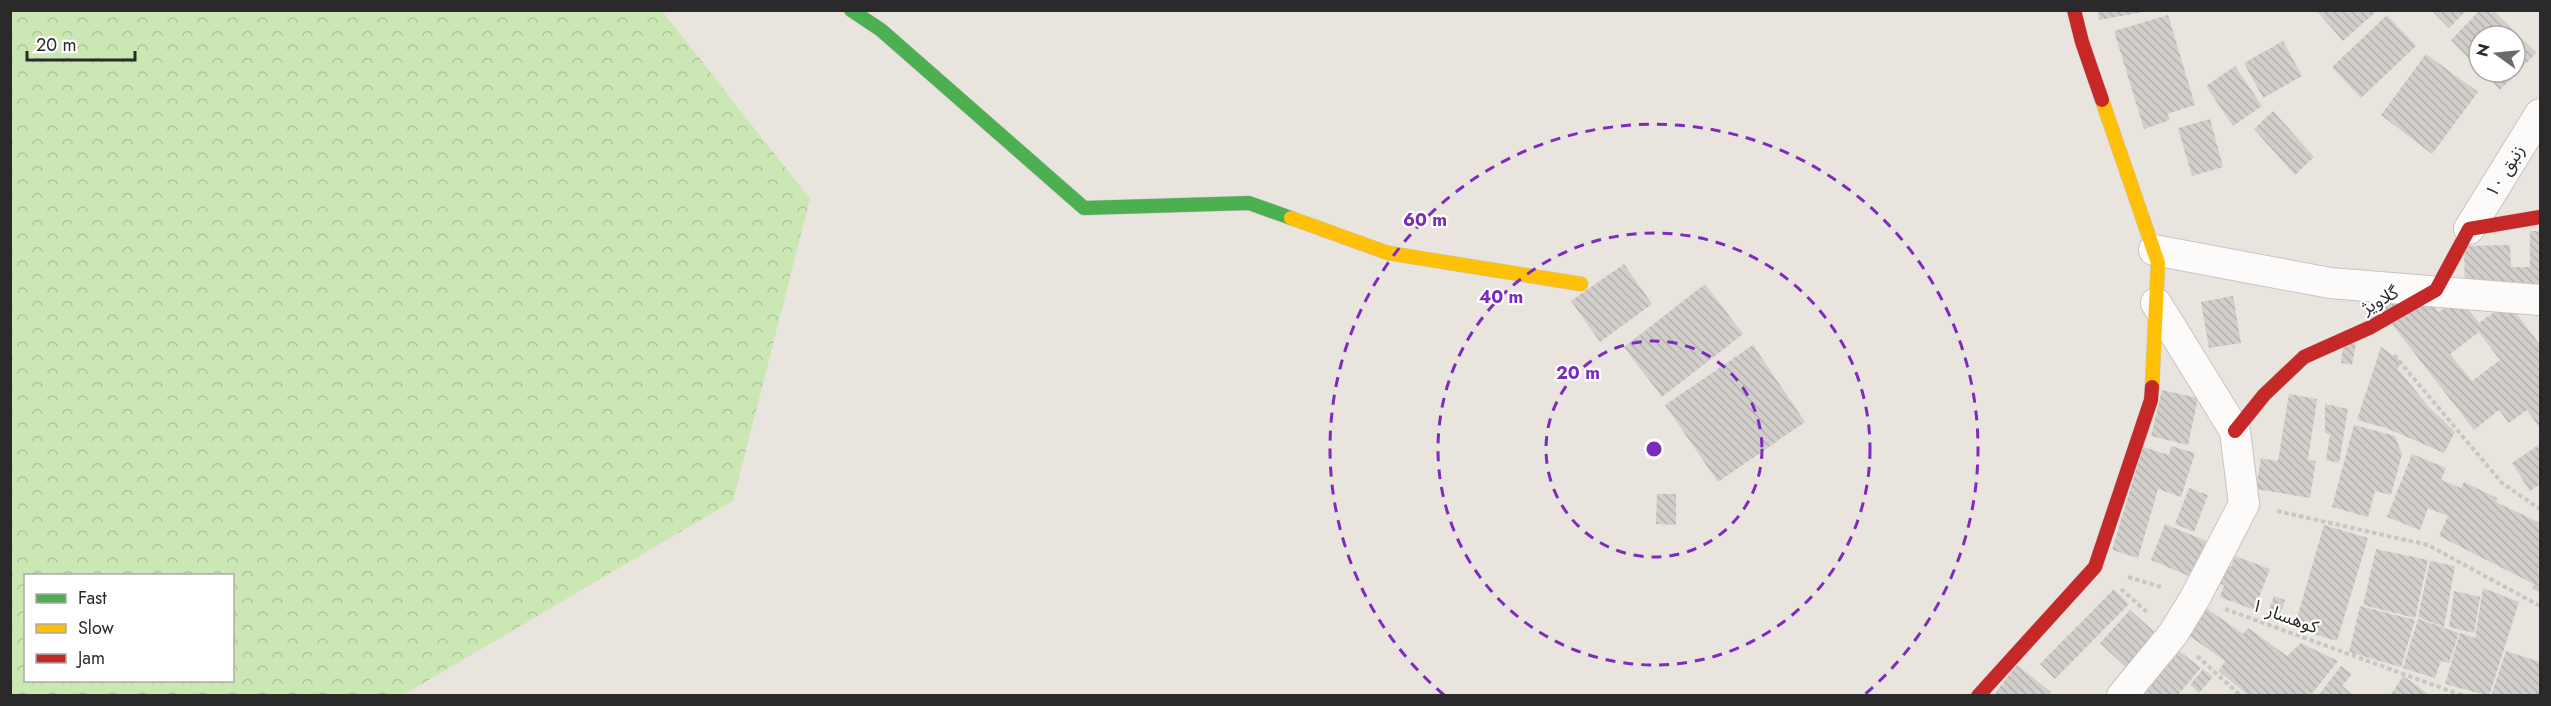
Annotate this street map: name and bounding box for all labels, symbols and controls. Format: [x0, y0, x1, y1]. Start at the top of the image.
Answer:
scale bar [27, 24, 135, 62]
north arrow [2467, 24, 2527, 84]
text: 20 m [36, 32, 76, 58]
text: N [2470, 41, 2496, 59]
street label: زنبق ۱۰ [2479, 140, 2531, 202]
text: 60 m [1403, 207, 1447, 233]
street label: گلاویژ [2356, 279, 2404, 321]
text: 40 m [1479, 284, 1523, 310]
text: 20 m [1556, 360, 1600, 386]
centre of rings [1644, 439, 1664, 459]
legend [24, 574, 234, 682]
text: Fast [78, 585, 107, 611]
street label: کوهسار ۱ [2248, 592, 2322, 640]
text: Slow [78, 615, 115, 641]
text: Jam [76, 645, 105, 671]

